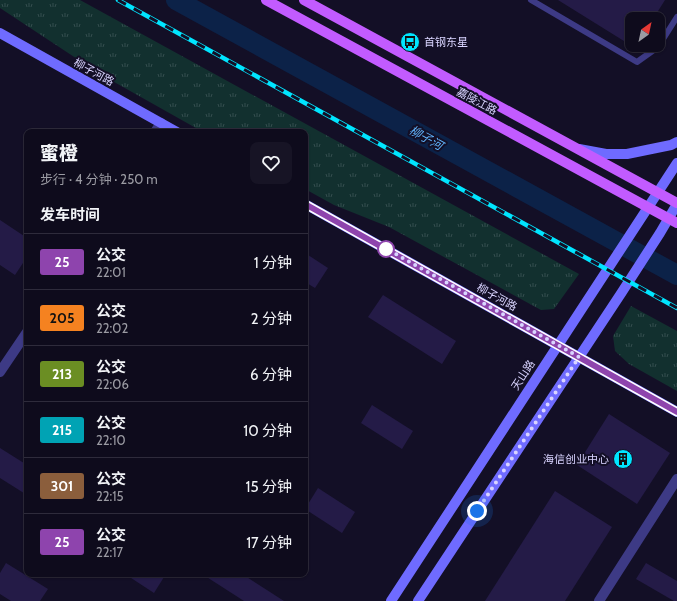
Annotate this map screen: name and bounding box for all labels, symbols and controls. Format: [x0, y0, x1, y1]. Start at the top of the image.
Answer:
north arrow [625, 12, 665, 52]
map controls [625, 12, 665, 52]
bus stop icon: 首钢东星 [399, 31, 421, 53]
place label: 首钢东星 [424, 35, 468, 49]
street label: 柳子河路 [71, 55, 117, 89]
street label: 嘉陵江路 [454, 84, 500, 118]
water label: 柳子河 [407, 122, 447, 154]
text: 蜜橙 [40, 142, 78, 165]
button: heart [250, 142, 292, 184]
text: 步行 · 4 分钟 · 250 m [40, 171, 158, 187]
text: 发车时间 [40, 206, 100, 224]
unlabelled marker [377, 240, 395, 258]
text: 公交 [96, 246, 126, 264]
text: 25 [55, 253, 69, 271]
text: 1 分钟 [254, 254, 292, 272]
text: 22:01 [96, 264, 126, 280]
street label: 柳子河路 [474, 280, 520, 314]
text: 公交 [96, 302, 126, 320]
text: 205 [50, 309, 74, 327]
text: 2 分钟 [251, 310, 292, 328]
text: 22:02 [96, 320, 128, 336]
street label: 天山路 [508, 357, 538, 393]
text: 公交 [96, 358, 126, 376]
text: 213 [52, 365, 72, 383]
text: 6 分钟 [250, 366, 292, 384]
text: 22:06 [96, 376, 129, 392]
text: 公交 [96, 414, 126, 432]
text: 215 [52, 421, 72, 439]
text: 10 分钟 [243, 422, 292, 440]
text: 22:10 [96, 432, 126, 448]
building icon: 海信创业中心 [612, 448, 634, 470]
place label: 海信创业中心 [543, 452, 609, 466]
text: 公交 [96, 470, 126, 488]
text: 301 [51, 477, 73, 495]
text: 15 分钟 [246, 478, 292, 496]
text: 22:15 [96, 488, 124, 504]
your location [467, 501, 487, 521]
text: 公交 [96, 526, 126, 544]
text: 25 [55, 533, 69, 551]
text: 17 分钟 [246, 534, 292, 552]
text: 22:17 [96, 544, 123, 560]

